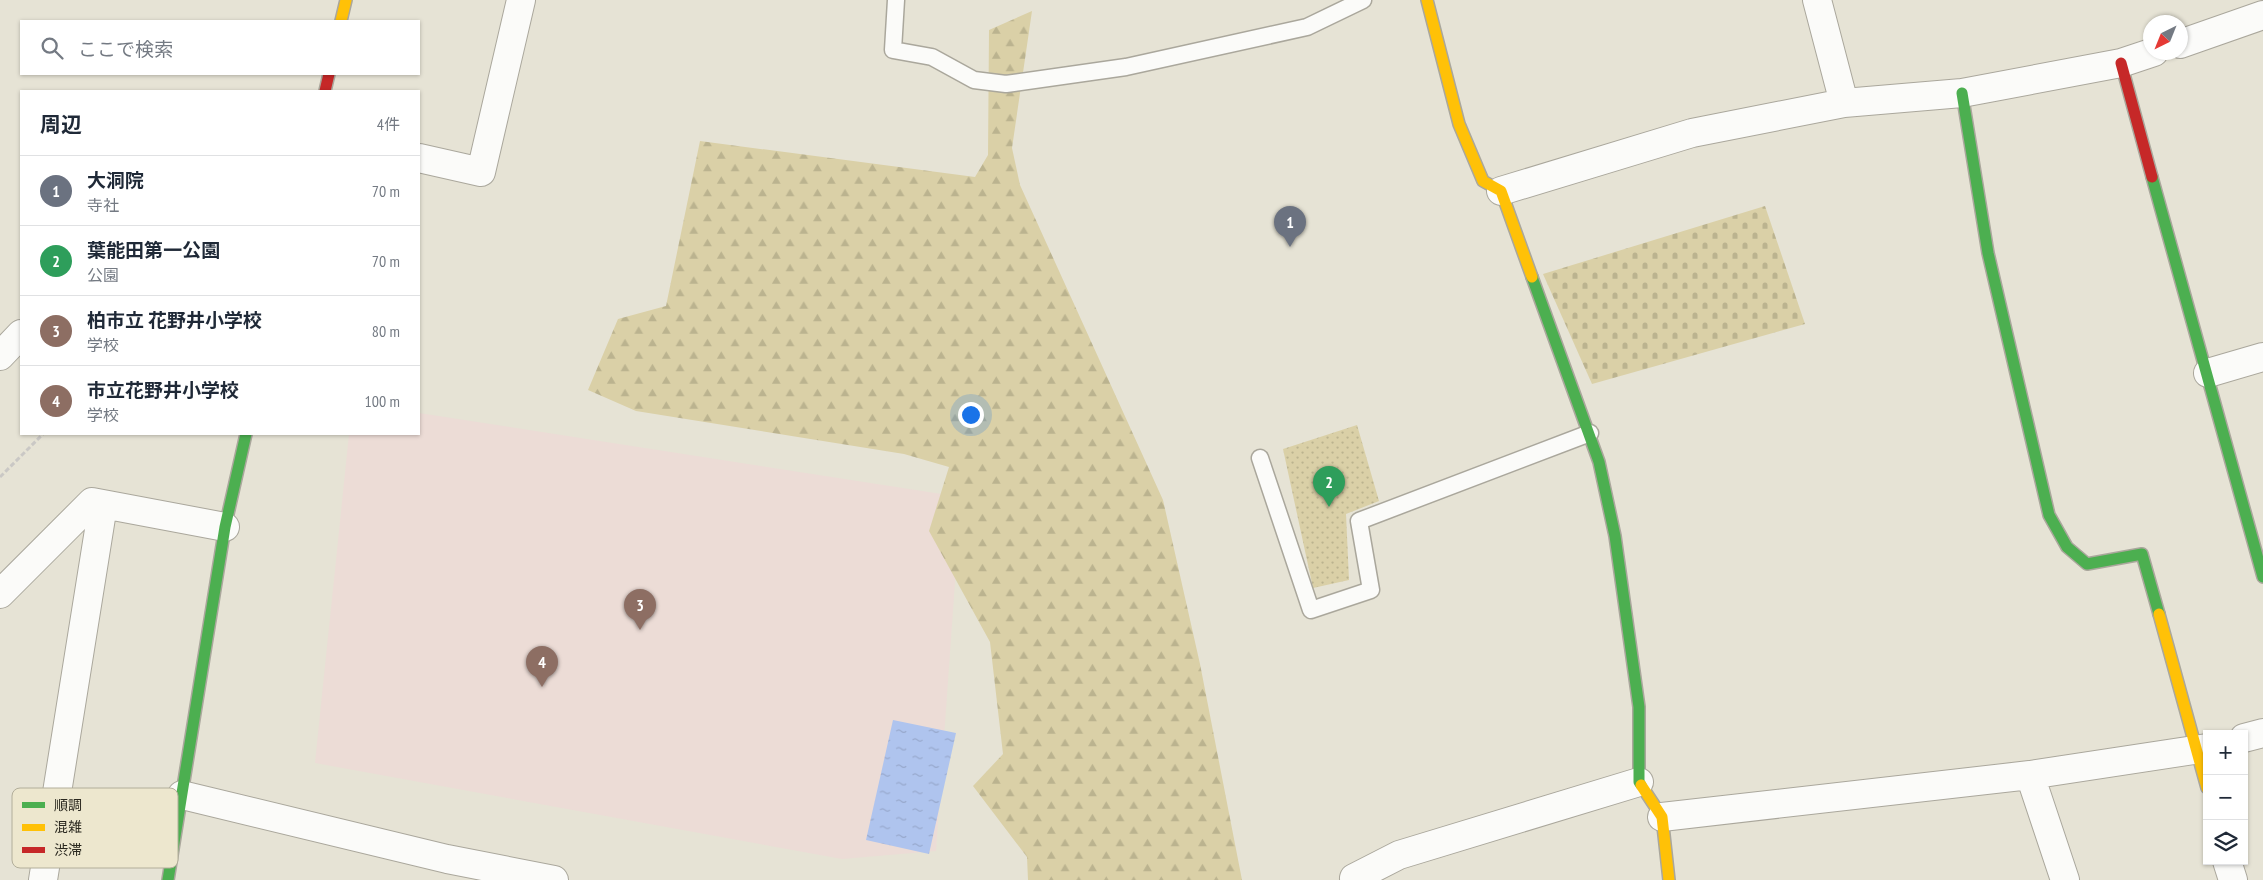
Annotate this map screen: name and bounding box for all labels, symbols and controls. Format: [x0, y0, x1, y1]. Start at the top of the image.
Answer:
north arrow [2143, 15, 2188, 60]
search box [20, 20, 420, 75]
icon: search [38, 34, 66, 62]
text: ここで検索 [78, 37, 173, 61]
text: 周辺 [40, 111, 82, 138]
text: 4件 [377, 114, 400, 134]
text: 大洞院 [87, 168, 144, 192]
text: 1 [52, 181, 60, 201]
text: 70 m [372, 181, 400, 201]
text: 寺社 [87, 195, 119, 215]
pin: 1 [1274, 206, 1306, 247]
text: 葉能田第一公園 [87, 238, 220, 262]
text: 2 [52, 251, 60, 271]
text: 70 m [372, 251, 400, 271]
text: 公園 [87, 265, 119, 285]
text: 柏市立 花野井小学校 [87, 308, 262, 332]
text: 3 [52, 321, 60, 341]
text: 80 m [372, 321, 400, 341]
text: 学校 [87, 335, 119, 355]
text: 市立花野井小学校 [87, 378, 239, 402]
text: 4 [52, 391, 60, 411]
text: 100 m [365, 391, 400, 411]
your location [958, 402, 984, 428]
text: 学校 [87, 405, 119, 425]
pin: 2 [1313, 466, 1345, 507]
pin: 3 [624, 589, 656, 630]
pin: 4 [526, 646, 558, 687]
map controls [2203, 730, 2248, 865]
button: + [2203, 730, 2248, 775]
button: − [2203, 775, 2248, 820]
legend [12, 788, 178, 868]
text: 順調 [54, 796, 82, 814]
text: 混雑 [54, 818, 82, 836]
button: layers [2203, 820, 2248, 865]
text: 渋滞 [54, 841, 82, 859]

